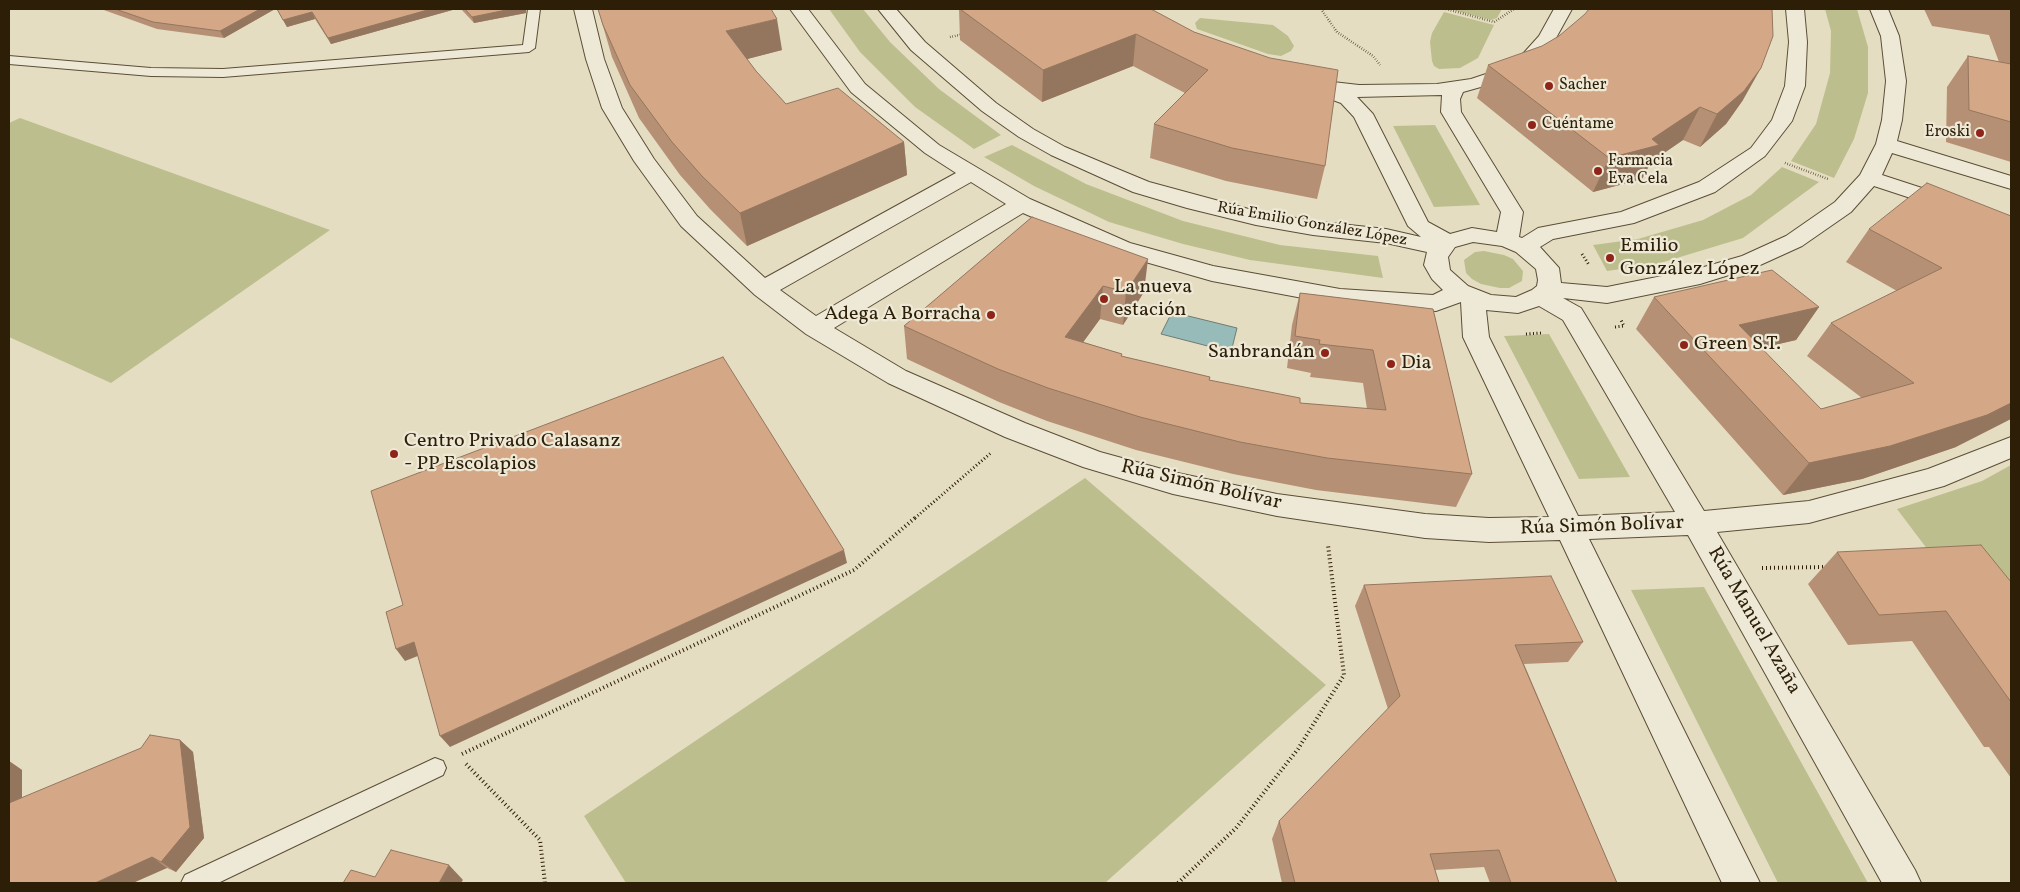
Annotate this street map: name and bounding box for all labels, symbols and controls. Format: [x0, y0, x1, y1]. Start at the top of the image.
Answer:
place label: Sacher [1559, 76, 1606, 96]
marker: Sacher [1543, 80, 1555, 92]
place label: Cuéntame [1542, 115, 1614, 135]
marker: Cuéntame [1526, 119, 1538, 131]
place label: Eroski [1925, 123, 1970, 143]
marker: Eroski [1974, 127, 1986, 139]
place label: Farmacia Eva Cela [1608, 152, 1673, 190]
marker: Farmacia Eva Cela [1592, 165, 1604, 177]
street label: Rúa Emilio González López [1215, 199, 1409, 251]
place label: Emilio González López [1620, 235, 1759, 282]
marker: Emilio González López [1604, 252, 1616, 264]
place label: La nueva estación [1114, 276, 1192, 323]
marker: La nueva estación [1098, 293, 1110, 305]
place label: Adega A Borracha [824, 303, 981, 327]
marker: Adega A Borracha [985, 309, 997, 321]
place label: Green S.T. [1694, 333, 1781, 357]
marker: Green S.T. [1678, 339, 1690, 351]
place label: Sanbrandán [1208, 341, 1315, 365]
marker: Sanbrandán [1319, 347, 1331, 359]
place label: Dia [1401, 352, 1432, 376]
marker: Dia [1385, 358, 1397, 370]
place label: Centro Privado Calasanz - PP Escolapios [404, 430, 620, 477]
marker: Centro Privado Calasanz - PP Escolapios [388, 448, 400, 460]
street label: Rúa Simón Bolívar [1118, 456, 1284, 516]
street label: Rúa Simón Bolívar [1520, 512, 1684, 542]
street label: Rúa Manuel Azaña [1701, 543, 1805, 699]

